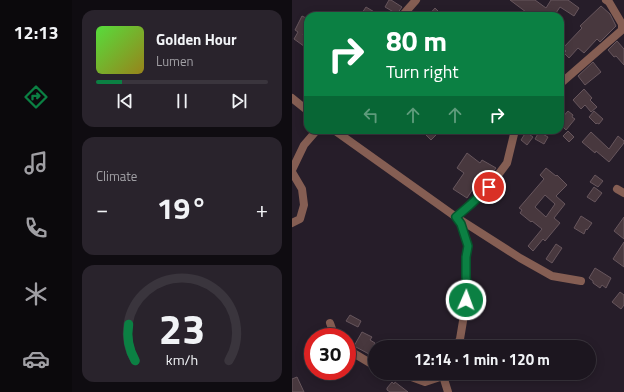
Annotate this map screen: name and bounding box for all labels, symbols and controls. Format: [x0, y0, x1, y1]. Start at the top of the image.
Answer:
text: 12:13 [14, 19, 58, 46]
text: 80 m [386, 19, 447, 62]
text: Golden Hour [156, 28, 237, 51]
icon: right [320, 28, 372, 80]
text: Lumen [156, 51, 193, 71]
text: Turn right [386, 58, 459, 85]
icon: directions [22, 83, 50, 111]
icon: previous [114, 90, 136, 112]
icon: pause [171, 90, 193, 112]
icon: next [228, 90, 250, 112]
icon: left [360, 104, 382, 126]
icon: ahead [402, 104, 424, 126]
icon: ahead [444, 104, 466, 126]
icon: right [486, 104, 508, 126]
icon: music [22, 149, 50, 177]
text: Climate [96, 166, 137, 186]
pin [472, 170, 506, 204]
icon: arrive [478, 176, 500, 198]
text: 19° [157, 185, 207, 231]
text: − [96, 192, 108, 226]
text: + [256, 192, 268, 226]
icon: phone [22, 214, 50, 242]
position arrow [445, 279, 487, 321]
icon: climate [22, 280, 50, 308]
text: 23 [159, 297, 205, 360]
speed limit sign: 30 [304, 328, 356, 380]
icon: car [22, 345, 50, 373]
text: 12:14 · 1 min · 120 m [414, 348, 550, 371]
text: km/h [166, 349, 198, 371]

